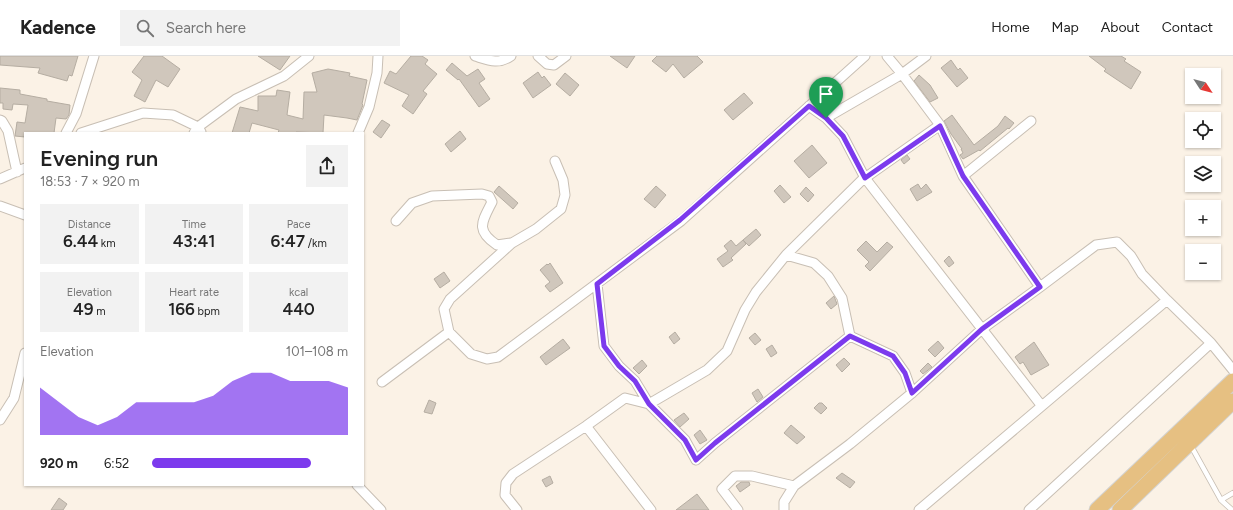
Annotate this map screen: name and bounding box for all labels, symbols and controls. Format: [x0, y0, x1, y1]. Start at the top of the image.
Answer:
search box [120, 10, 400, 46]
text: Kadence [20, 16, 96, 39]
icon: search [134, 17, 156, 39]
text: Search here [166, 19, 246, 37]
text: Home [991, 19, 1030, 36]
text: Map [1052, 19, 1079, 36]
text: About [1101, 19, 1140, 36]
text: Contact [1162, 19, 1213, 36]
north arrow [1185, 68, 1221, 104]
map controls [1185, 68, 1221, 280]
pin [809, 77, 843, 118]
icon: arrive [815, 83, 837, 105]
button: locate [1185, 112, 1221, 148]
text: Evening run [40, 145, 158, 172]
button: share [306, 145, 348, 187]
button: layers [1185, 156, 1221, 192]
text: 18:53 · 7 × 920 m [40, 174, 140, 189]
button: + [1185, 200, 1221, 236]
text: Distance [68, 218, 111, 231]
text: Time [182, 218, 206, 231]
text: Pace [287, 218, 311, 231]
text: 6.44 [63, 231, 98, 251]
text: 43:41 [173, 231, 215, 251]
text: 6:47 [271, 231, 305, 251]
text: km [98, 237, 116, 250]
text: /km [305, 237, 327, 250]
button: − [1185, 244, 1221, 280]
text: Elevation [67, 286, 112, 299]
text: Heart rate [169, 286, 219, 299]
text: kcal [289, 286, 308, 299]
text: 49 [73, 299, 94, 319]
text: 166 [168, 299, 195, 319]
text: 440 [282, 299, 315, 319]
text: m [94, 305, 106, 318]
text: bpm [195, 305, 220, 318]
text: Elevation [40, 344, 93, 359]
text: 101–108 m [286, 344, 348, 359]
text: 920 m [40, 456, 78, 471]
text: 6:52 [104, 456, 129, 471]

